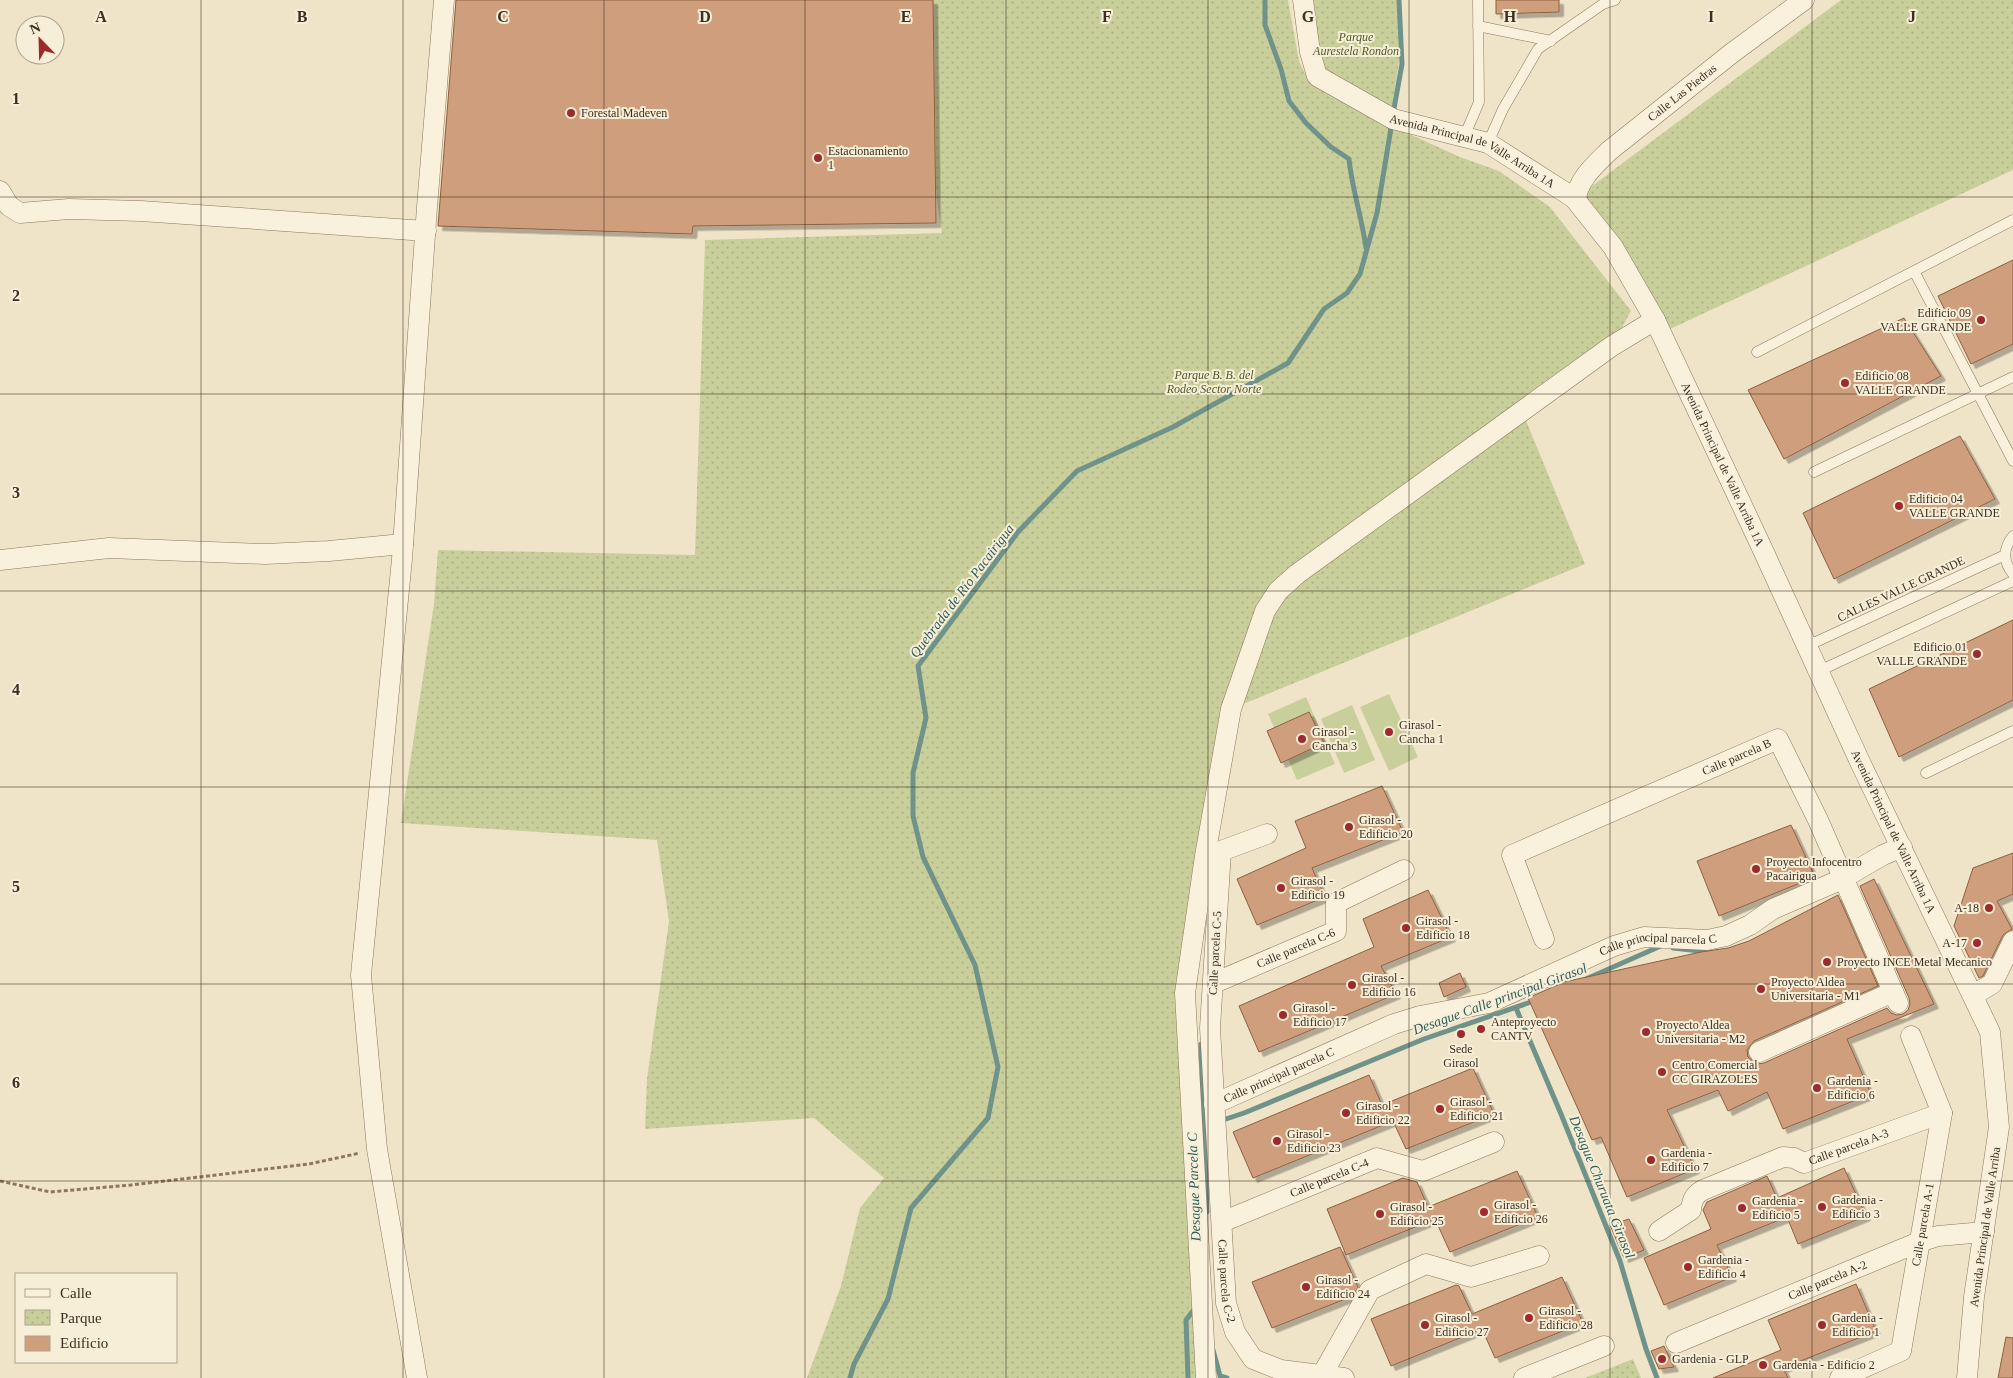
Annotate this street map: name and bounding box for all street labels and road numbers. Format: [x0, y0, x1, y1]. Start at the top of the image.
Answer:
street label: Calle Las Piedras [1645, 61, 1720, 124]
street label: Avenida Principal de Valle Arriba 1A [1388, 111, 1558, 191]
street label: Avenida Principal de Valle Arriba 1A [1678, 380, 1767, 549]
street label: CALLES VALLE GRANDE [1835, 553, 1967, 625]
street label: Calle parcela B [1700, 736, 1773, 778]
street label: Avenida Principal de Valle Arriba 1A [1848, 748, 1939, 916]
street label: Calle parcela C-5 [1206, 911, 1224, 995]
street label: Calle parcela C-6 [1254, 925, 1337, 971]
street label: Calle principal parcela C [1597, 930, 1718, 959]
street label: Calle principal parcela C [1221, 1044, 1336, 1106]
street label: Calle parcela A-3 [1807, 1126, 1890, 1168]
street label: Avenida Principal de Valle Arriba [1967, 1145, 2003, 1308]
street label: Calle parcela C-4 [1288, 1155, 1371, 1200]
street label: Calle parcela A-1 [1909, 1182, 1937, 1267]
street label: Calle parcela C-2 [1215, 1239, 1239, 1324]
street label: Calle parcela A-2 [1786, 1257, 1869, 1303]

